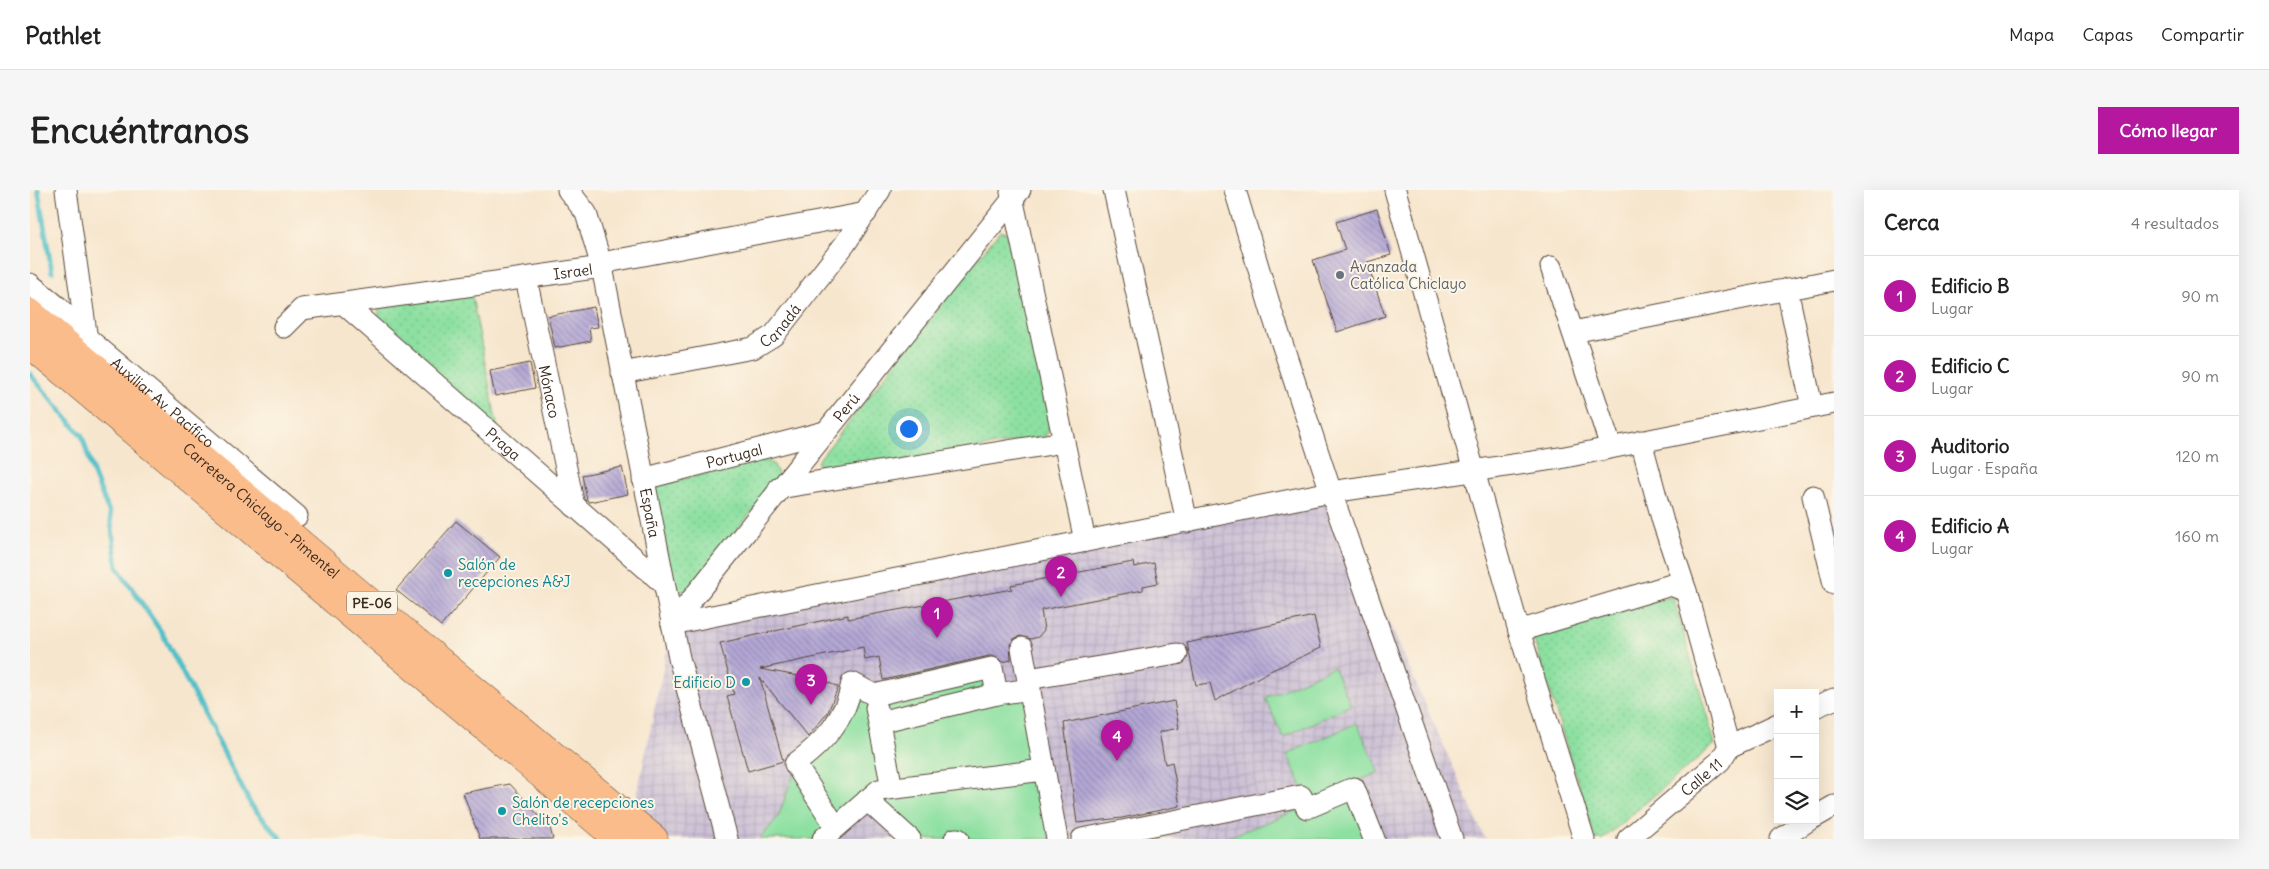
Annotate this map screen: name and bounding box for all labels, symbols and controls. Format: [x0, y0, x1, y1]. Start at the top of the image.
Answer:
text: Pathlet [25, 20, 101, 50]
text: Mapa [2009, 23, 2054, 46]
text: Capas [2082, 23, 2133, 46]
text: Compartir [2161, 23, 2244, 46]
button: Cómo llegar [2098, 107, 2239, 154]
text: Encuéntranos [30, 108, 249, 152]
text: Cerca [1884, 209, 1939, 236]
text: 4 resultados [2131, 213, 2219, 233]
place label: Avanzada Católica Chiclayo [1350, 257, 1467, 293]
street label: Israel [552, 259, 594, 283]
marker: Avanzada Católica Chiclayo [1334, 269, 1346, 281]
text: Edificio B [1931, 274, 2009, 298]
text: 1 [1897, 286, 1903, 306]
text: 90 m [2181, 286, 2219, 306]
text: Lugar [1931, 298, 1973, 318]
street label: Canadá [756, 299, 805, 351]
street label: Auxiliar Av. Pacífico [107, 353, 218, 451]
text: Edificio C [1931, 354, 2009, 378]
street label: Mónaco [535, 363, 565, 420]
text: 2 [1896, 366, 1904, 386]
text: 90 m [2181, 366, 2219, 386]
text: Lugar [1931, 378, 1973, 398]
street label: Perú [829, 389, 863, 425]
your location [896, 416, 922, 442]
street label: Praga [482, 423, 525, 464]
text: Auditorio [1931, 434, 2009, 458]
street label: Carretera Chiclayo - Pimentel [179, 438, 344, 582]
street label: Portugal [704, 439, 764, 472]
text: 3 [1895, 446, 1905, 466]
text: 120 m [2176, 446, 2219, 466]
text: Lugar · España [1931, 458, 2038, 478]
street label: España [636, 486, 665, 540]
text: Edificio A [1931, 514, 2009, 538]
text: 4 [1895, 526, 1905, 546]
text: 160 m [2175, 526, 2219, 546]
text: Lugar [1931, 538, 1973, 558]
place label: Salón de recepciones A&J [458, 555, 571, 591]
pin: 2 [1045, 556, 1077, 597]
marker: Salón de recepciones A&J [442, 567, 454, 579]
road number: PE-06 [347, 592, 397, 614]
pin: 1 [921, 597, 953, 638]
pin: 3 [795, 664, 827, 705]
place label: Edificio D [673, 673, 736, 692]
marker: Edificio D [740, 676, 752, 688]
map controls [1774, 689, 1819, 824]
button: + [1774, 689, 1819, 734]
pin: 4 [1101, 720, 1133, 761]
button: − [1774, 734, 1819, 779]
street label: Calle 11 [1677, 754, 1726, 800]
button: layers [1774, 779, 1819, 824]
place label: Salón de recepciones Chelito's [512, 793, 654, 829]
marker: Salón de recepciones Chelito's [496, 805, 508, 817]

